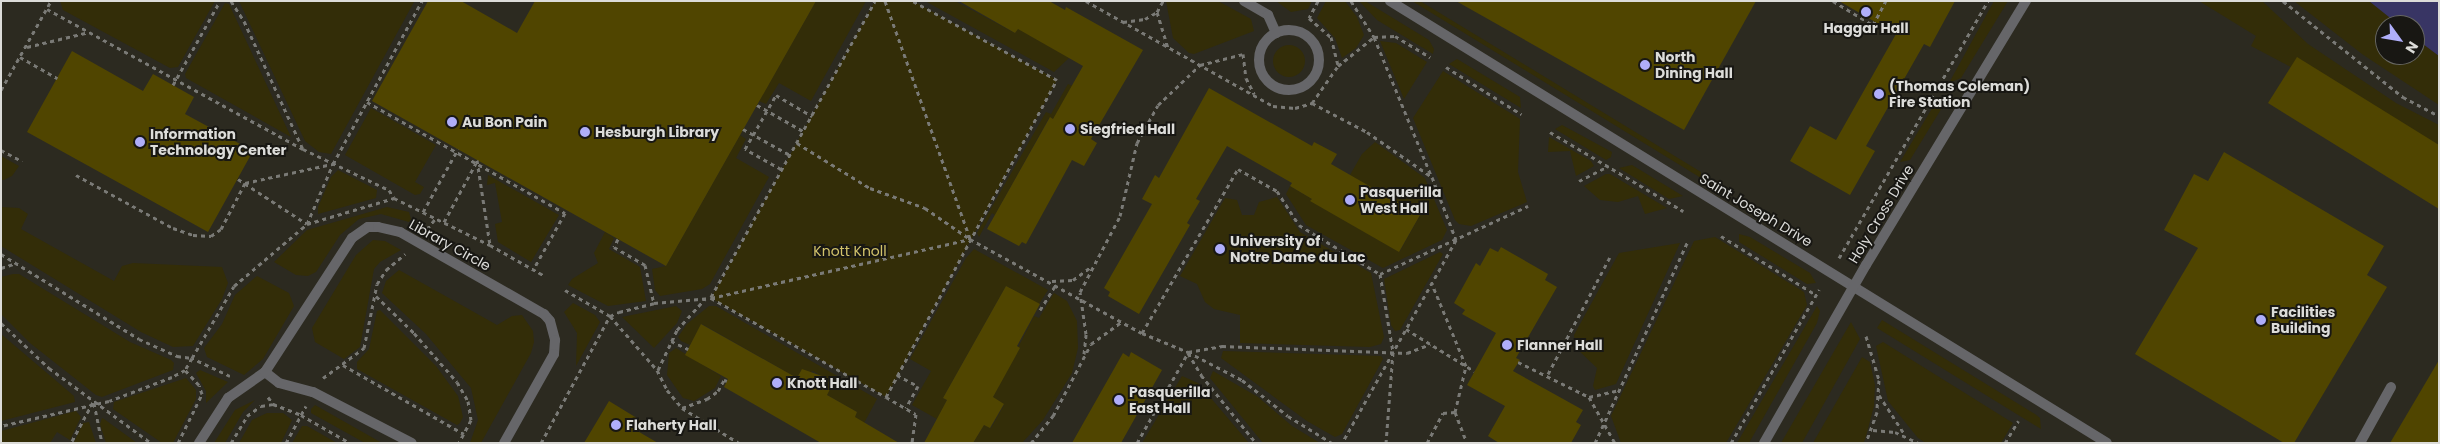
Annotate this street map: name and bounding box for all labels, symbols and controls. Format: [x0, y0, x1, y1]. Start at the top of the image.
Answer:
marker: Haggar Hall [1860, 6, 1872, 18]
north arrow [2375, 15, 2425, 65]
place label: Haggar Hall [1823, 20, 1909, 36]
text: N [2401, 38, 2423, 57]
place label: North Dining Hall [1655, 49, 1733, 82]
marker: North Dining Hall [1639, 59, 1651, 71]
place label: (Thomas Coleman) Fire Station [1889, 78, 2030, 110]
marker: (Thomas Coleman) Fire Station [1873, 88, 1885, 100]
place label: Au Bon Pain [462, 114, 547, 130]
marker: Au Bon Pain [446, 116, 458, 128]
place label: Siegfried Hall [1080, 121, 1175, 137]
marker: Siegfried Hall [1064, 123, 1076, 135]
place label: Hesburgh Library [595, 124, 719, 140]
place label: Information Technology Center [150, 126, 287, 158]
marker: Hesburgh Library [579, 126, 591, 138]
marker: Information Technology Center [134, 136, 146, 148]
street label: Holy Cross Drive [1845, 162, 1917, 266]
street label: Saint Joseph Drive [1697, 170, 1815, 250]
place label: Pasquerilla West Hall [1360, 184, 1442, 216]
marker: Pasquerilla West Hall [1344, 194, 1356, 206]
street label: Library Circle [406, 216, 494, 274]
place label: University of Notre Dame du Lac [1230, 233, 1365, 266]
park label: Knott Knoll [813, 243, 887, 259]
marker: University of Notre Dame du Lac [1214, 243, 1226, 255]
place label: Facilities Building [2271, 304, 2335, 336]
marker: Facilities Building [2255, 314, 2267, 326]
place label: Flanner Hall [1517, 337, 1603, 353]
marker: Flanner Hall [1501, 339, 1513, 351]
place label: Knott Hall [787, 375, 857, 391]
marker: Knott Hall [771, 377, 783, 389]
place label: Pasquerilla East Hall [1129, 384, 1211, 417]
marker: Pasquerilla East Hall [1113, 394, 1125, 406]
place label: Flaherty Hall [626, 417, 717, 433]
marker: Flaherty Hall [610, 419, 622, 431]

